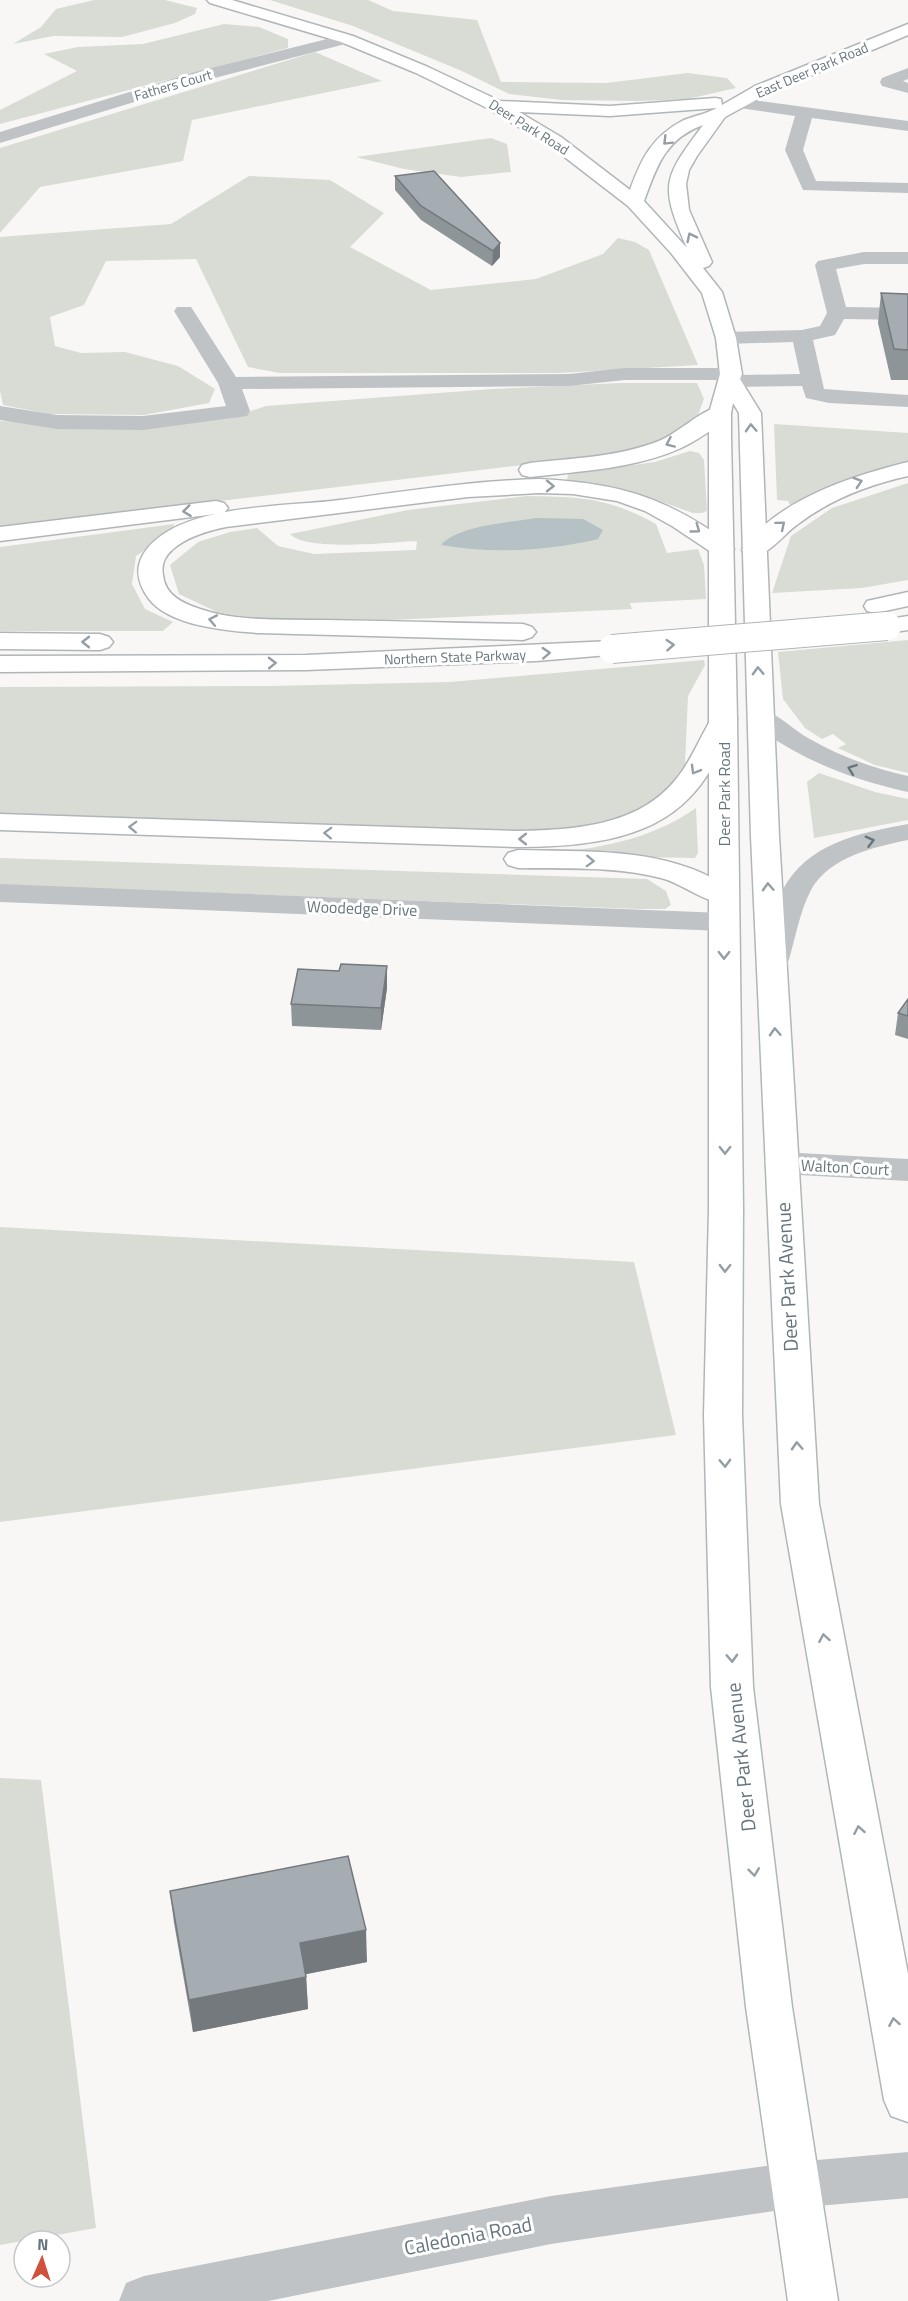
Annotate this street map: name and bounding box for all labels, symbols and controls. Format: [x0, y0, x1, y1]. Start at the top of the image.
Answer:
street label: East Deer Park Road [752, 36, 871, 103]
street label: Fathers Court [132, 63, 214, 106]
street label: Deer Park Road [485, 93, 574, 160]
one-way arrow [664, 133, 675, 144]
one-way arrow [687, 232, 699, 243]
one-way arrow [744, 424, 757, 433]
one-way arrow [666, 436, 677, 448]
one-way arrow [852, 477, 863, 490]
one-way arrow [545, 480, 554, 492]
one-way arrow [182, 505, 191, 517]
one-way arrow [774, 521, 785, 532]
one-way arrow [689, 522, 700, 533]
one-way arrow [208, 614, 218, 627]
one-way arrow [82, 636, 91, 648]
one-way arrow [666, 639, 675, 652]
street label: Northern State Parkway [384, 644, 527, 669]
one-way arrow [541, 647, 550, 660]
one-way arrow [268, 657, 277, 669]
one-way arrow [752, 667, 765, 676]
street label: Deer Park Road [712, 742, 736, 846]
one-way arrow [691, 764, 702, 774]
one-way arrow [847, 764, 857, 777]
one-way arrow [129, 820, 138, 833]
one-way arrow [324, 827, 333, 839]
one-way arrow [518, 833, 527, 845]
one-way arrow [865, 835, 875, 848]
one-way arrow [585, 855, 594, 868]
one-way arrow [761, 883, 774, 892]
street label: Woodedge Drive [306, 894, 418, 922]
one-way arrow [718, 950, 730, 959]
one-way arrow [768, 1028, 781, 1037]
one-way arrow [719, 1145, 731, 1154]
street label: Walton Court [800, 1153, 890, 1181]
street label: Deer Park Avenue [767, 1201, 806, 1353]
one-way arrow [719, 1263, 731, 1272]
one-way arrow [790, 1441, 803, 1450]
one-way arrow [719, 1458, 731, 1467]
one-way arrow [818, 1634, 831, 1644]
one-way arrow [725, 1653, 738, 1662]
street label: Deer Park Avenue [717, 1681, 764, 1833]
one-way arrow [853, 1826, 866, 1836]
one-way arrow [747, 1868, 760, 1877]
one-way arrow [888, 2018, 901, 2028]
street label: Caledonia Road [401, 2208, 534, 2263]
north arrow [12, 2229, 72, 2289]
text: N [37, 2232, 49, 2256]

